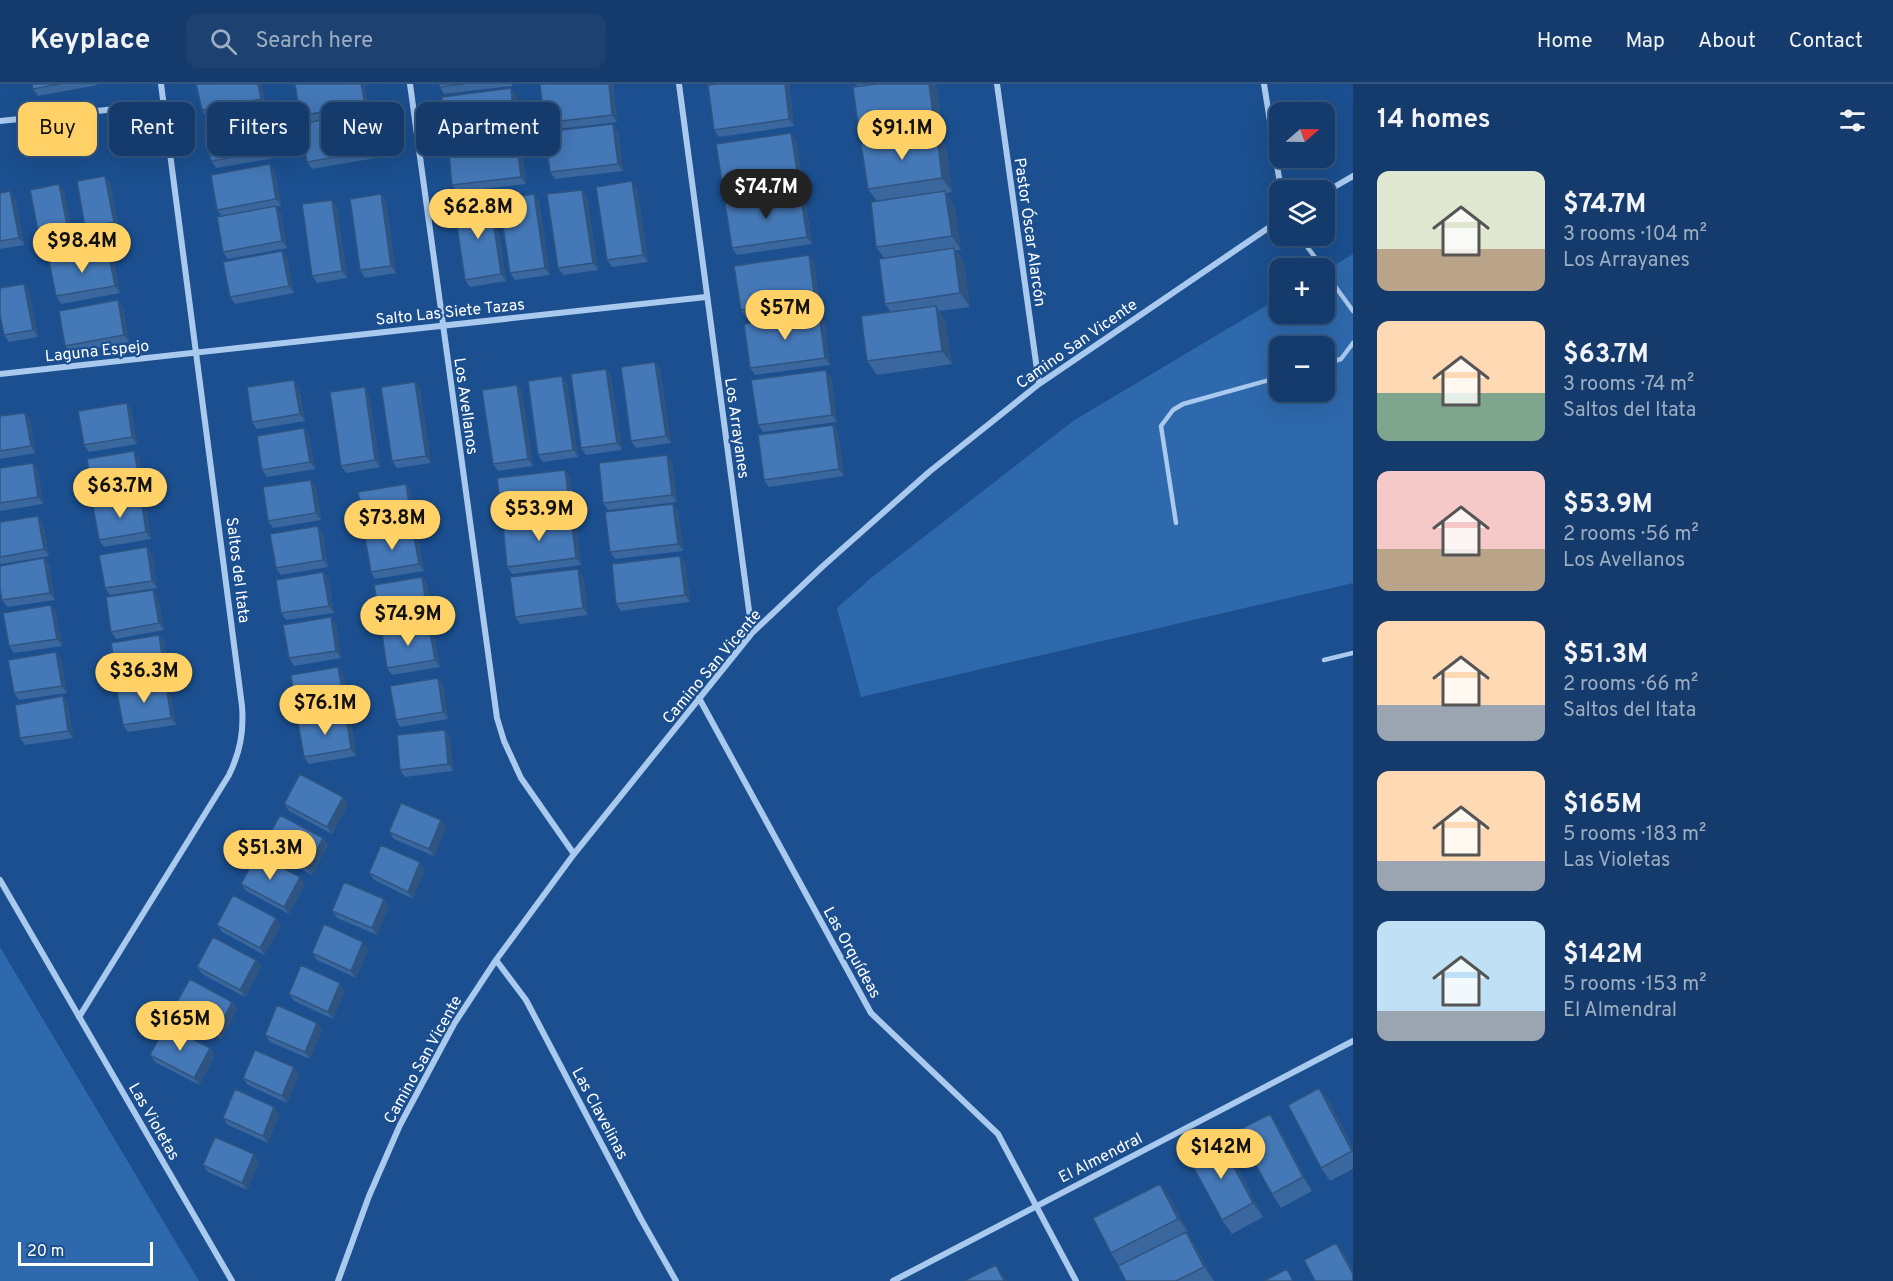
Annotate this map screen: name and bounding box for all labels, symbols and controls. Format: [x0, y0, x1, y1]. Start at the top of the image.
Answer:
search box [186, 14, 606, 68]
text: Keyplace [30, 23, 150, 59]
icon: search [207, 25, 240, 58]
text: Search here [255, 28, 373, 55]
text: Home [1537, 28, 1593, 55]
text: Map [1626, 28, 1665, 55]
text: About [1698, 28, 1756, 55]
text: Contact [1789, 28, 1863, 55]
chip: Buy [18, 102, 97, 156]
chip: Rent [109, 102, 195, 156]
chip: Filters [207, 102, 309, 156]
chip: New [321, 102, 404, 156]
chip: Apartment [416, 102, 560, 156]
north arrow [1269, 102, 1335, 168]
map controls [1269, 102, 1335, 402]
text: 14 homes [1377, 104, 1491, 137]
icon: filters [1836, 104, 1869, 137]
pin: $91.1M [853, 110, 951, 161]
text: $91.1M [871, 116, 933, 142]
street label: Pastor Óscar Alarcón [1009, 156, 1051, 308]
pin: $74.7M [717, 169, 815, 220]
text: $74.7M [734, 175, 798, 201]
button: layers [1269, 180, 1335, 246]
pin: $62.8M [429, 189, 527, 240]
text: $74.7M [1563, 189, 1646, 222]
text: $62.8M [443, 195, 513, 221]
icon: home [1425, 195, 1497, 267]
text: 3 rooms · 104 m² [1563, 222, 1707, 248]
pin: $98.4M [33, 223, 131, 274]
text: $98.4M [47, 229, 117, 255]
text: Los Arrayanes [1563, 248, 1690, 274]
button: + [1269, 258, 1335, 324]
pin: $57M [749, 290, 821, 341]
street label: Salto Las Siete Tazas [375, 295, 526, 331]
street label: Camino San Vicente [1013, 295, 1142, 394]
text: $57M [759, 296, 811, 322]
button: − [1269, 336, 1335, 402]
street label: Laguna Espejo [44, 337, 150, 367]
text: $63.7M [1563, 339, 1649, 372]
icon: home [1425, 345, 1497, 417]
street label: Los Avellanos [448, 357, 482, 456]
text: 3 rooms · 74 m² [1563, 372, 1694, 398]
street label: Los Arrayanes [719, 377, 753, 480]
text: Saltos del Itata [1563, 398, 1696, 424]
pin: $63.7M [71, 468, 169, 519]
text: $63.7M [87, 474, 153, 500]
text: $53.9M [1563, 489, 1653, 522]
pin: $53.9M [490, 491, 588, 542]
icon: home [1425, 495, 1497, 567]
text: $53.9M [504, 497, 574, 523]
pin: $73.8M [343, 500, 441, 551]
text: $73.8M [358, 506, 426, 532]
street label: Saltos del Itata [221, 516, 253, 624]
text: 2 rooms · 56 m² [1563, 522, 1699, 548]
text: Los Avellanos [1563, 548, 1685, 574]
pin: $74.9M [359, 596, 457, 647]
text: $74.9M [374, 602, 442, 628]
street label: Camino San Vicente [659, 606, 766, 729]
text: $51.3M [1563, 639, 1648, 672]
icon: home [1425, 645, 1497, 717]
pin: $36.3M [95, 653, 193, 704]
text: $36.3M [109, 659, 179, 685]
text: 2 rooms · 66 m² [1563, 672, 1698, 698]
pin: $76.1M [276, 685, 374, 736]
text: $76.1M [293, 691, 357, 717]
text: Saltos del Itata [1563, 698, 1696, 724]
text: $165M [1563, 789, 1642, 822]
icon: home [1425, 795, 1497, 867]
text: 5 rooms · 183 m² [1563, 822, 1706, 848]
pin: $51.3M [221, 830, 319, 881]
text: $51.3M [237, 836, 303, 862]
text: Las Violetas [1563, 848, 1670, 874]
street label: Las Orquídeas [818, 904, 885, 1002]
text: $142M [1563, 939, 1643, 972]
icon: home [1425, 945, 1497, 1017]
text: 5 rooms · 153 m² [1563, 972, 1706, 998]
street label: Camino San Vicente [380, 992, 467, 1128]
text: El Almendral [1563, 998, 1677, 1024]
pin: $165M [138, 1001, 222, 1052]
text: $165M [150, 1007, 210, 1033]
street label: Las Clavelinas [567, 1064, 632, 1163]
street label: Las Violetas [123, 1080, 183, 1164]
street label: El Almendral [1056, 1129, 1146, 1188]
pin: $142M [1179, 1129, 1263, 1180]
text: $142M [1190, 1135, 1252, 1161]
scale bar [18, 1239, 153, 1266]
text: 20 m [27, 1242, 64, 1262]

